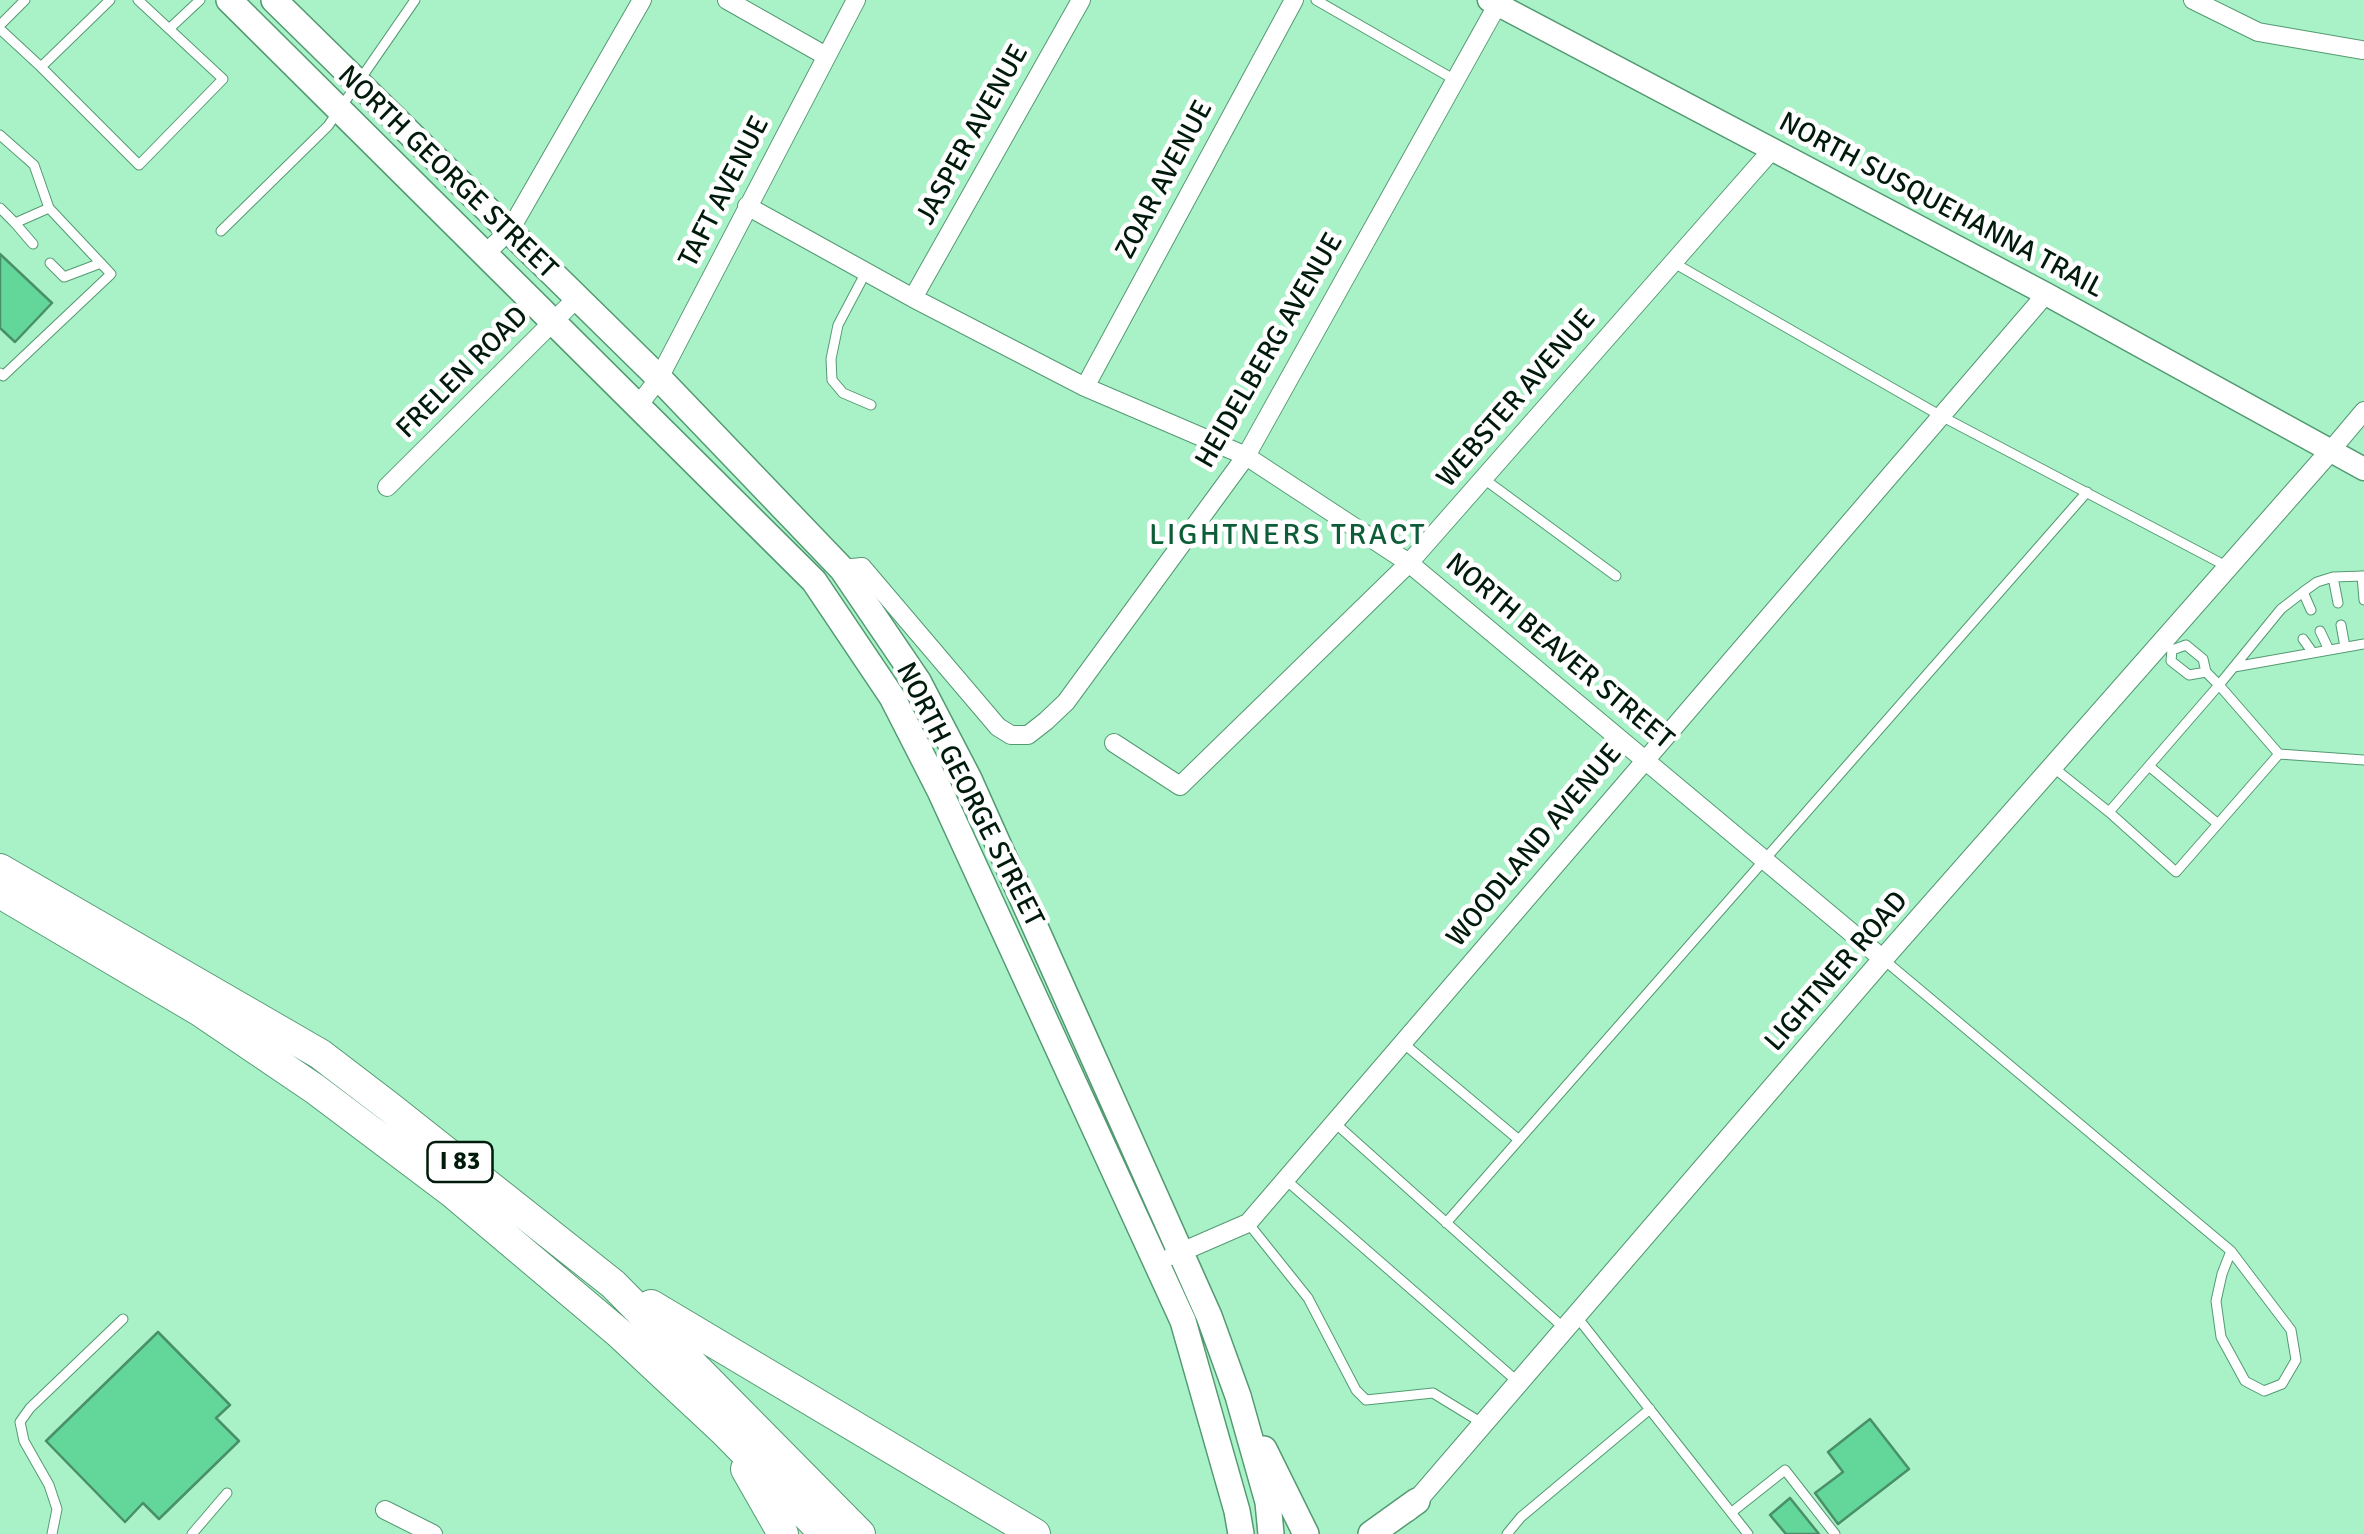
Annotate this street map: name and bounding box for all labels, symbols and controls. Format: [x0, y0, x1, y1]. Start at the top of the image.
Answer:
street label: JASPER AVENUE [910, 39, 1036, 231]
street label: NORTH GEORGE STREET [330, 59, 564, 287]
street label: ZOAR AVENUE [1109, 95, 1221, 265]
street label: NORTH SUSQUEHANNA TRAIL [1773, 106, 2109, 306]
street label: TAFT AVENUE [673, 111, 777, 273]
street label: HEIDELBERG AVENUE [1189, 227, 1351, 475]
street label: FRELEN ROAD [390, 300, 536, 446]
street label: WEBSTER AVENUE [1430, 303, 1604, 495]
district label: LIGHTNERS TRACT [1149, 518, 1427, 554]
street label: NORTH BEAVER STREET [1438, 547, 1680, 757]
street label: NORTH GEORGE STREET [888, 657, 1050, 933]
street label: WOODLAND AVENUE [1440, 738, 1630, 954]
street label: LIGHTNER ROAD [1758, 885, 1916, 1059]
road number: I 83 [428, 1142, 492, 1182]

